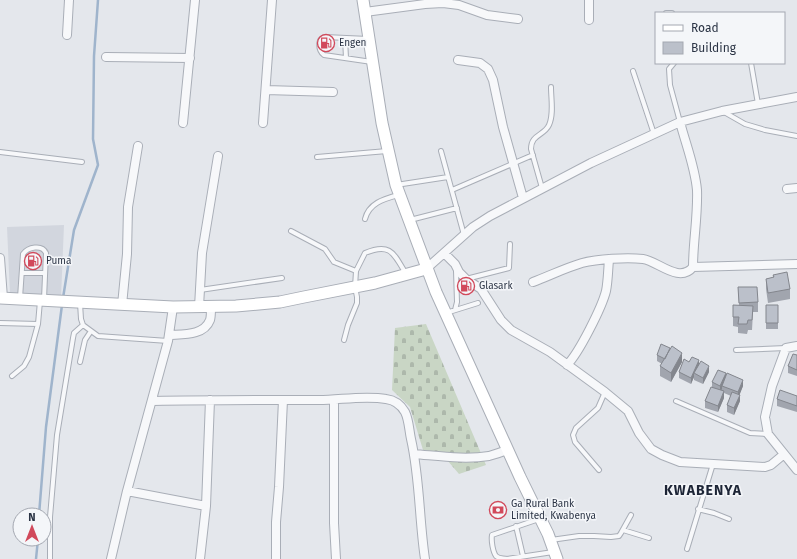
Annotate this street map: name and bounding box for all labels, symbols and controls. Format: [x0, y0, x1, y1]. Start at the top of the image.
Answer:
legend [655, 12, 785, 64]
text: Road [691, 21, 719, 35]
fuel station icon: Engen [316, 33, 336, 53]
place label: Engen [339, 37, 366, 49]
text: Building [691, 41, 737, 55]
fuel station icon: Puma [23, 251, 43, 271]
place label: Puma [46, 255, 71, 267]
fuel station icon: Glasark [456, 276, 476, 296]
place label: Glasark [479, 280, 513, 292]
district label: KWABENYA [664, 482, 742, 499]
place label: Ga Rural Bank Limited, Kwabenya [511, 498, 596, 522]
bank icon: Ga Rural Bank Limited, Kwabenya [488, 500, 508, 520]
north arrow [12, 507, 52, 547]
text: N [28, 511, 36, 524]

